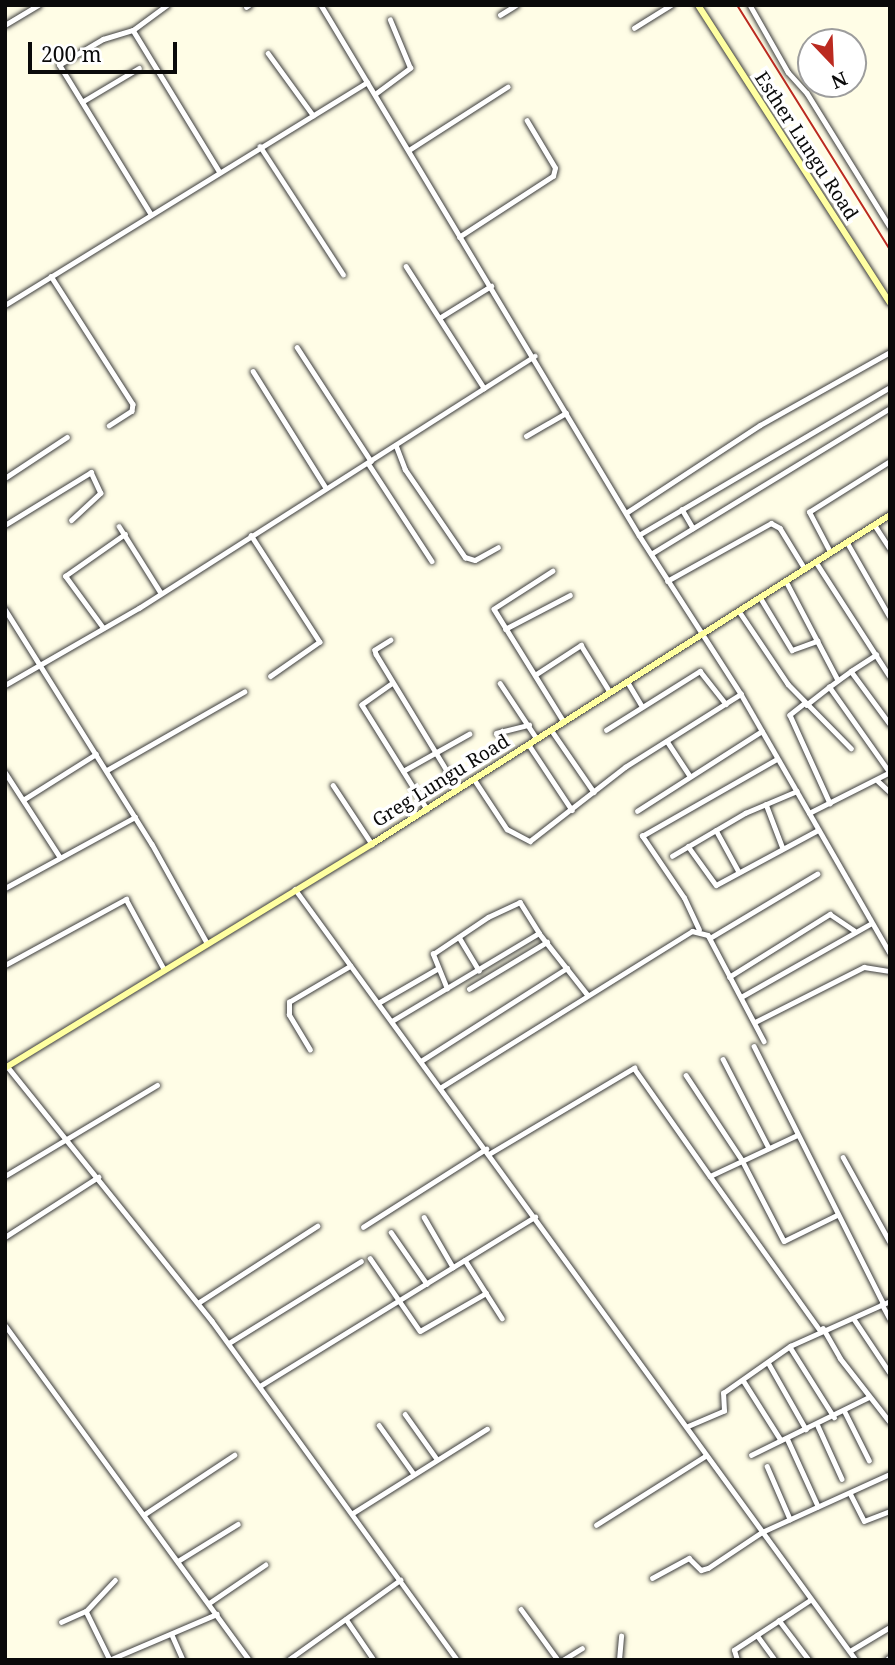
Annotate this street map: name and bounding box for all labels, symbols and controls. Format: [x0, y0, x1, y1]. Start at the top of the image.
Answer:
scale bar [32, 28, 180, 72]
north arrow [797, 28, 867, 98]
text: 200 m [41, 40, 102, 68]
text: N [827, 66, 851, 95]
street label: Esther Lungu Road [749, 68, 863, 224]
street label: Greg Lungu Road [368, 730, 514, 832]

